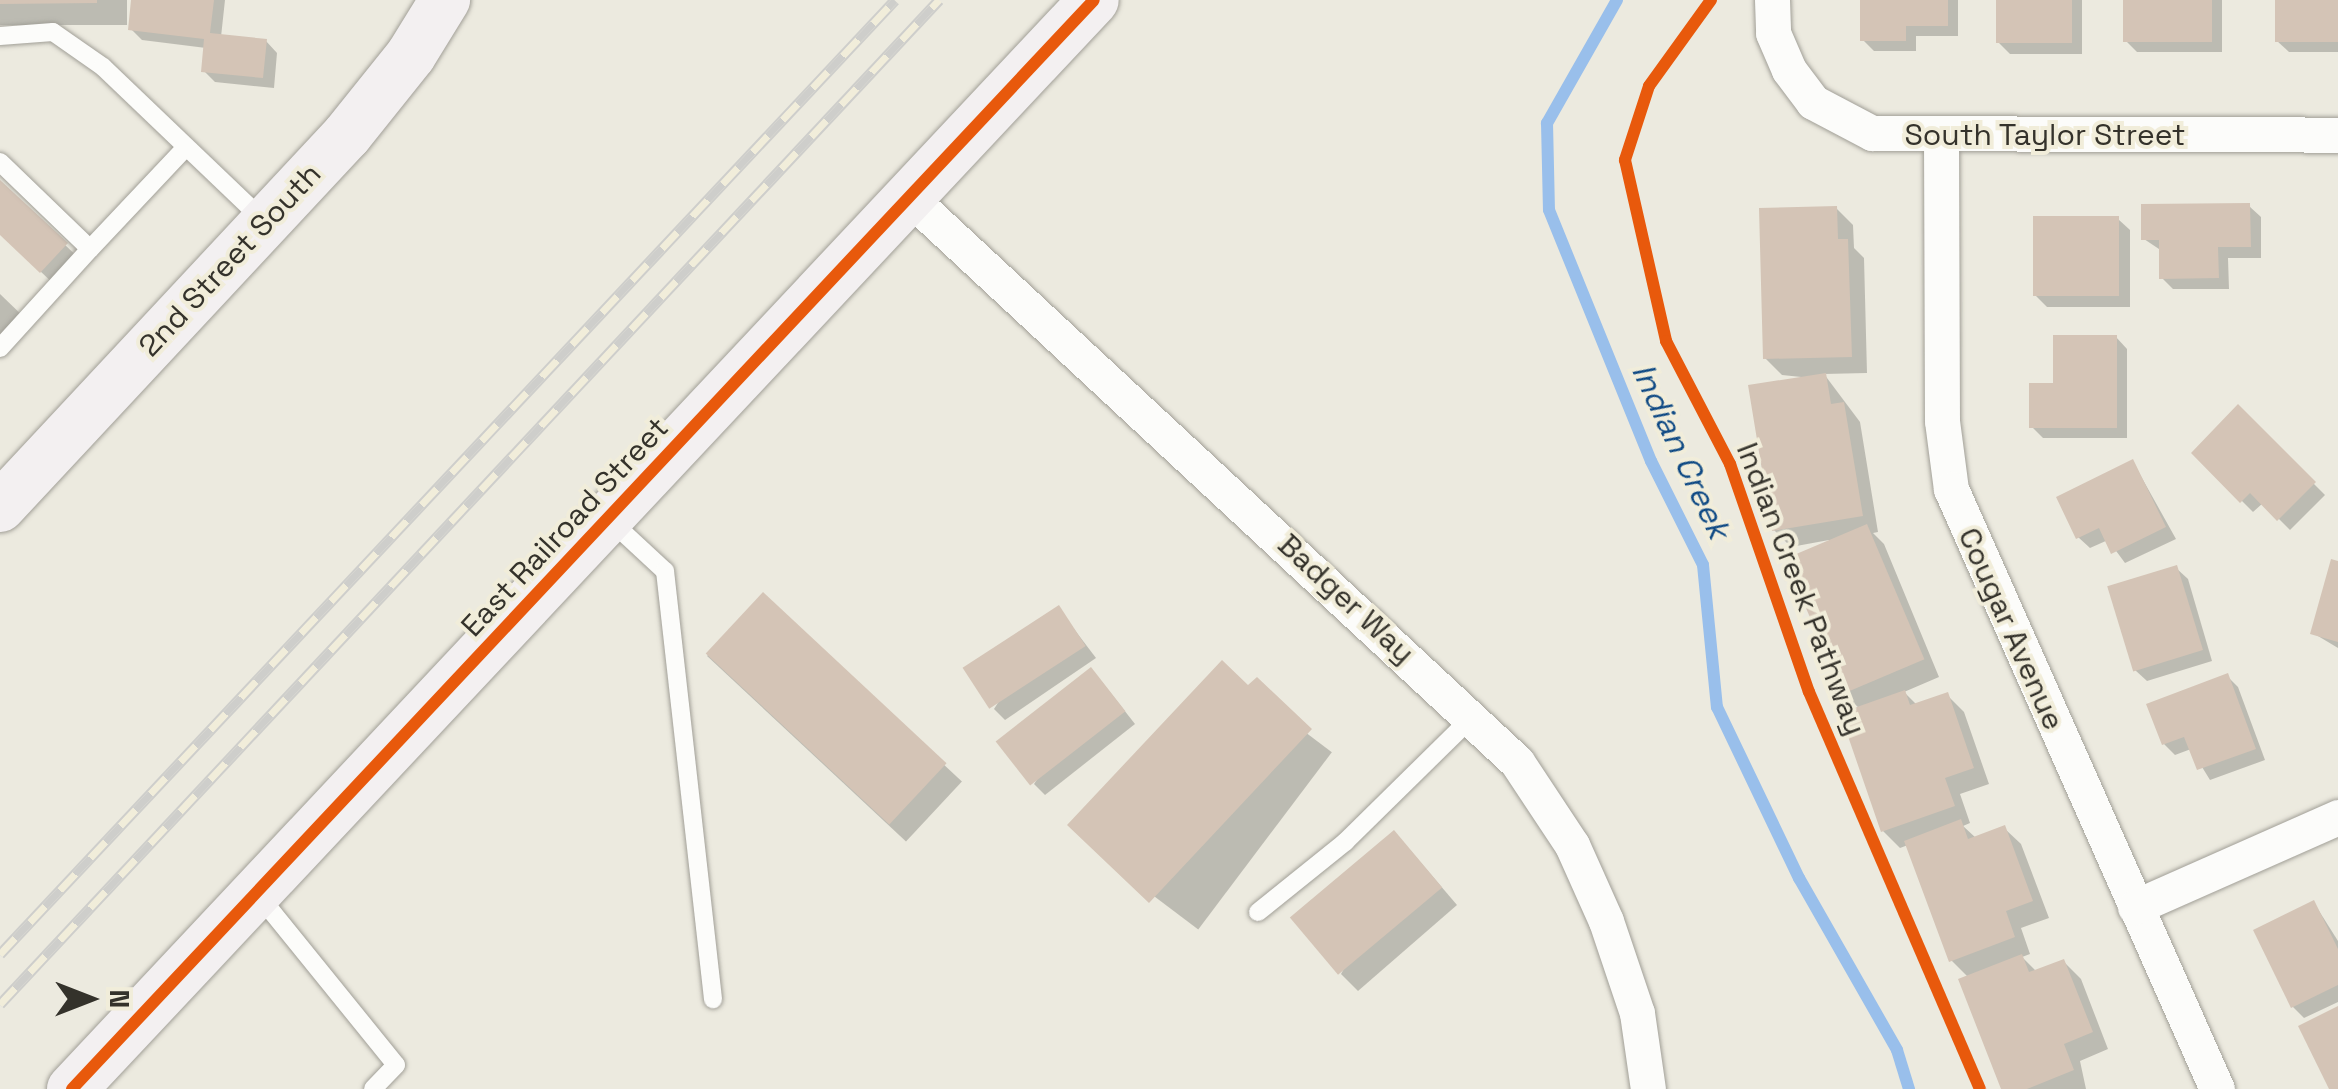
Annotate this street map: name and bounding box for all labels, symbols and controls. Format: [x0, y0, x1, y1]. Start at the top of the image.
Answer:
street label: South Taylor Street [1904, 117, 2186, 153]
street label: 2nd Street South [131, 156, 329, 364]
water label: Indian Creek [1624, 357, 1738, 545]
street label: East Railroad Street [454, 410, 676, 644]
street label: Indian Creek Pathway [1729, 438, 1873, 740]
street label: Cougar Avenue [1950, 522, 2072, 736]
street label: Badger Way [1270, 527, 1422, 671]
north arrow [40, 949, 140, 1049]
text: N [102, 990, 138, 1008]

